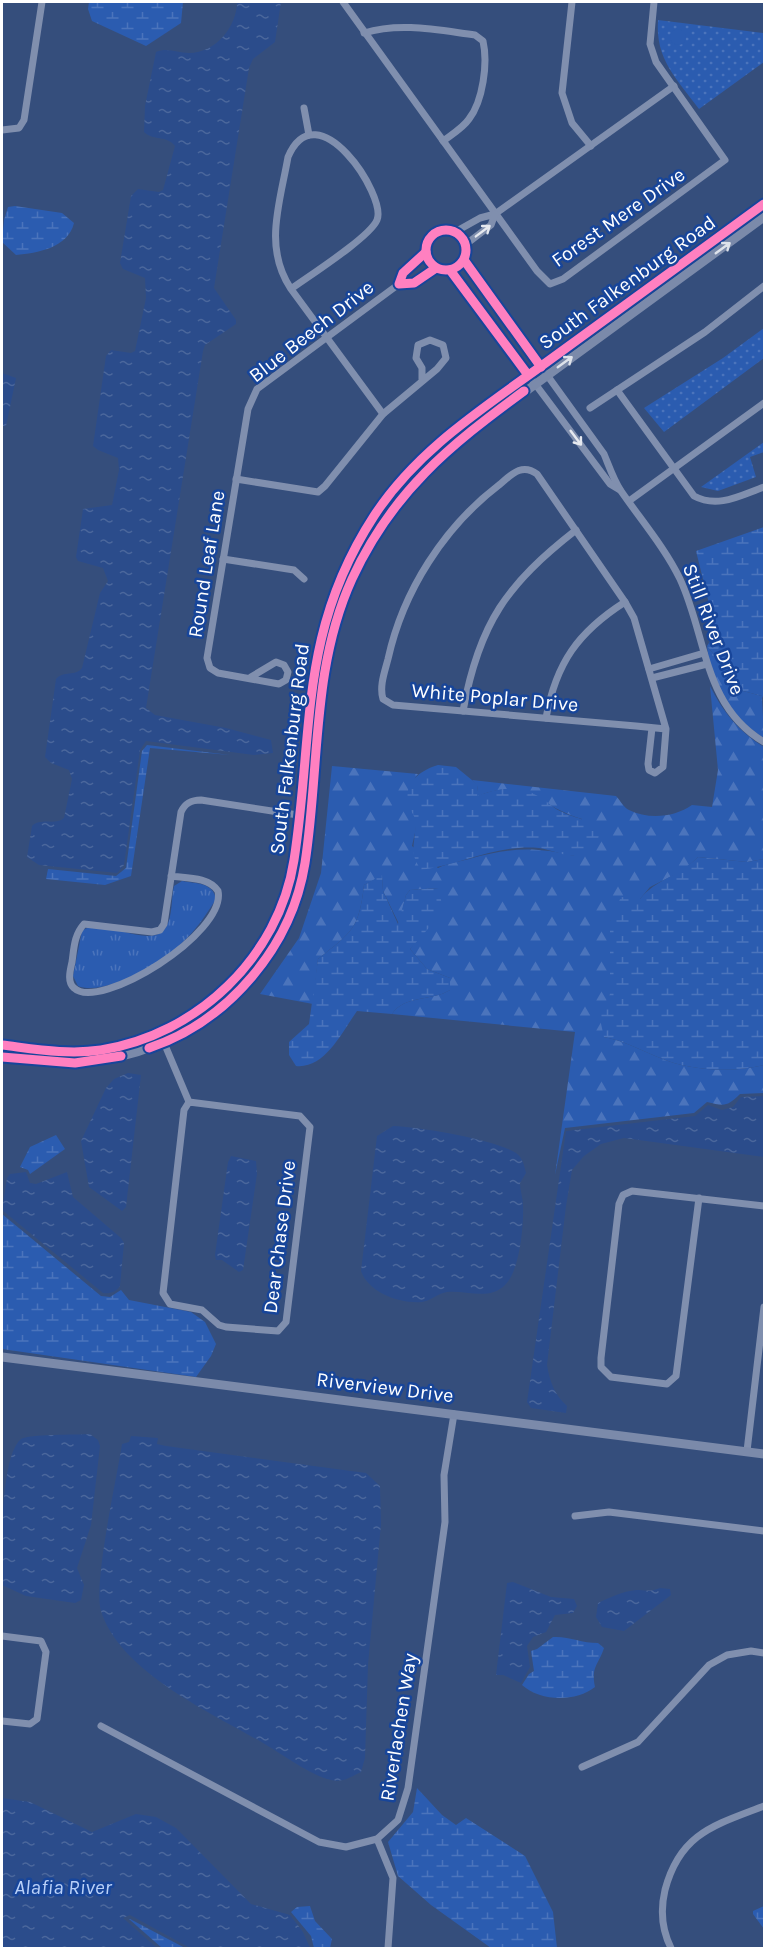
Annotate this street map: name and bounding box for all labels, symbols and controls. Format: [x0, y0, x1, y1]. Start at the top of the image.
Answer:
street label: Forest Mere Drive [547, 163, 689, 272]
street label: South Falkenburg Road [535, 211, 720, 354]
one-way arrow [475, 225, 491, 238]
one-way arrow [714, 242, 730, 254]
street label: Blue Beech Drive [244, 276, 378, 387]
one-way arrow [556, 356, 572, 368]
one-way arrow [570, 430, 583, 446]
street label: Round Leaf Lane [183, 489, 229, 639]
street label: Still River Drive [678, 560, 749, 698]
street label: South Falkenburg Road [265, 642, 314, 856]
street label: White Poplar Drive [411, 679, 579, 716]
street label: Dear Chase Drive [259, 1159, 300, 1315]
street label: Riverview Drive [315, 1368, 455, 1407]
street label: Riverlachen Way [375, 1651, 422, 1803]
water label: Alafia River [14, 1875, 113, 1899]

